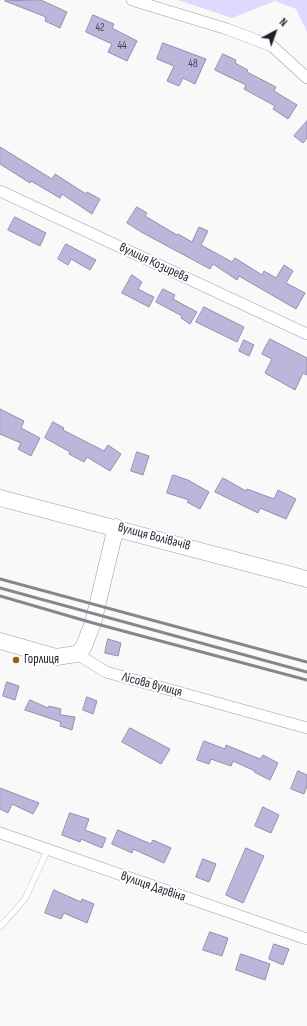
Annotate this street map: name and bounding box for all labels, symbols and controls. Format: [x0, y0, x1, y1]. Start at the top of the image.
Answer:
north arrow [255, 12, 295, 52]
text: N [277, 16, 290, 29]
house number: 42 [95, 21, 105, 35]
house number: 44 [117, 39, 127, 53]
house number: 48 [188, 57, 198, 71]
street label: вулиця Козирева [117, 240, 191, 286]
street label: вулиця Волівачів [116, 520, 192, 554]
place label: Горлиця [24, 652, 59, 668]
marker: Горлиця [11, 655, 21, 665]
street label: Лісова вулиця [120, 669, 184, 701]
street label: вулиця Дарвіна [118, 869, 188, 905]

